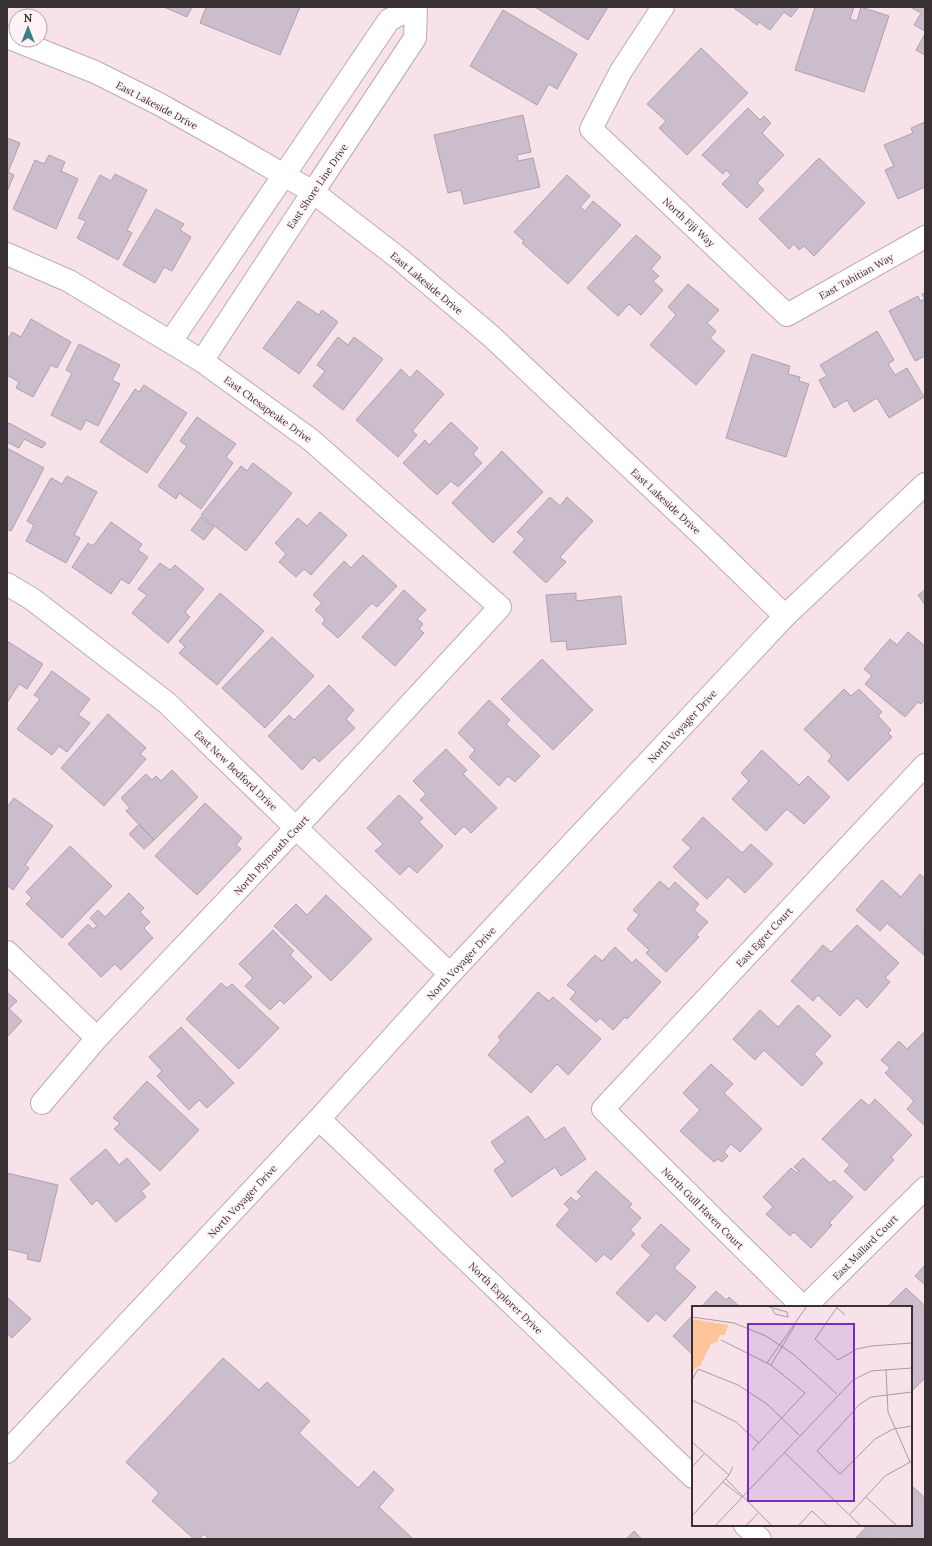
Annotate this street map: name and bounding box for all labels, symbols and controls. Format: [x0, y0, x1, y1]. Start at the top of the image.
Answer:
north arrow [8, 8, 48, 48]
text: N [24, 11, 33, 25]
street label: East Lakeside Drive [114, 78, 200, 133]
street label: East Shore Line Drive [284, 141, 351, 231]
street label: North Fiji Way [660, 195, 718, 250]
street label: East Lakeside Drive [388, 249, 466, 318]
street label: East Tahitian Way [817, 250, 896, 302]
street label: East Chesapeake Drive [221, 373, 315, 446]
street label: East Lakeside Drive [628, 466, 704, 537]
street label: North Voyager Drive [645, 687, 720, 766]
street label: East New Bedford Drive [191, 727, 280, 814]
street label: North Plymouth Court [231, 813, 312, 898]
street label: East Egret Court [733, 905, 796, 970]
street label: North Voyager Drive [424, 924, 499, 1003]
street label: North Voyager Drive [205, 1162, 280, 1241]
street label: North Gull Haven Court [659, 1165, 747, 1252]
street label: East Mallard Court [830, 1212, 901, 1283]
street label: North Explorer Drive [466, 1260, 546, 1337]
inset map [692, 1306, 912, 1526]

